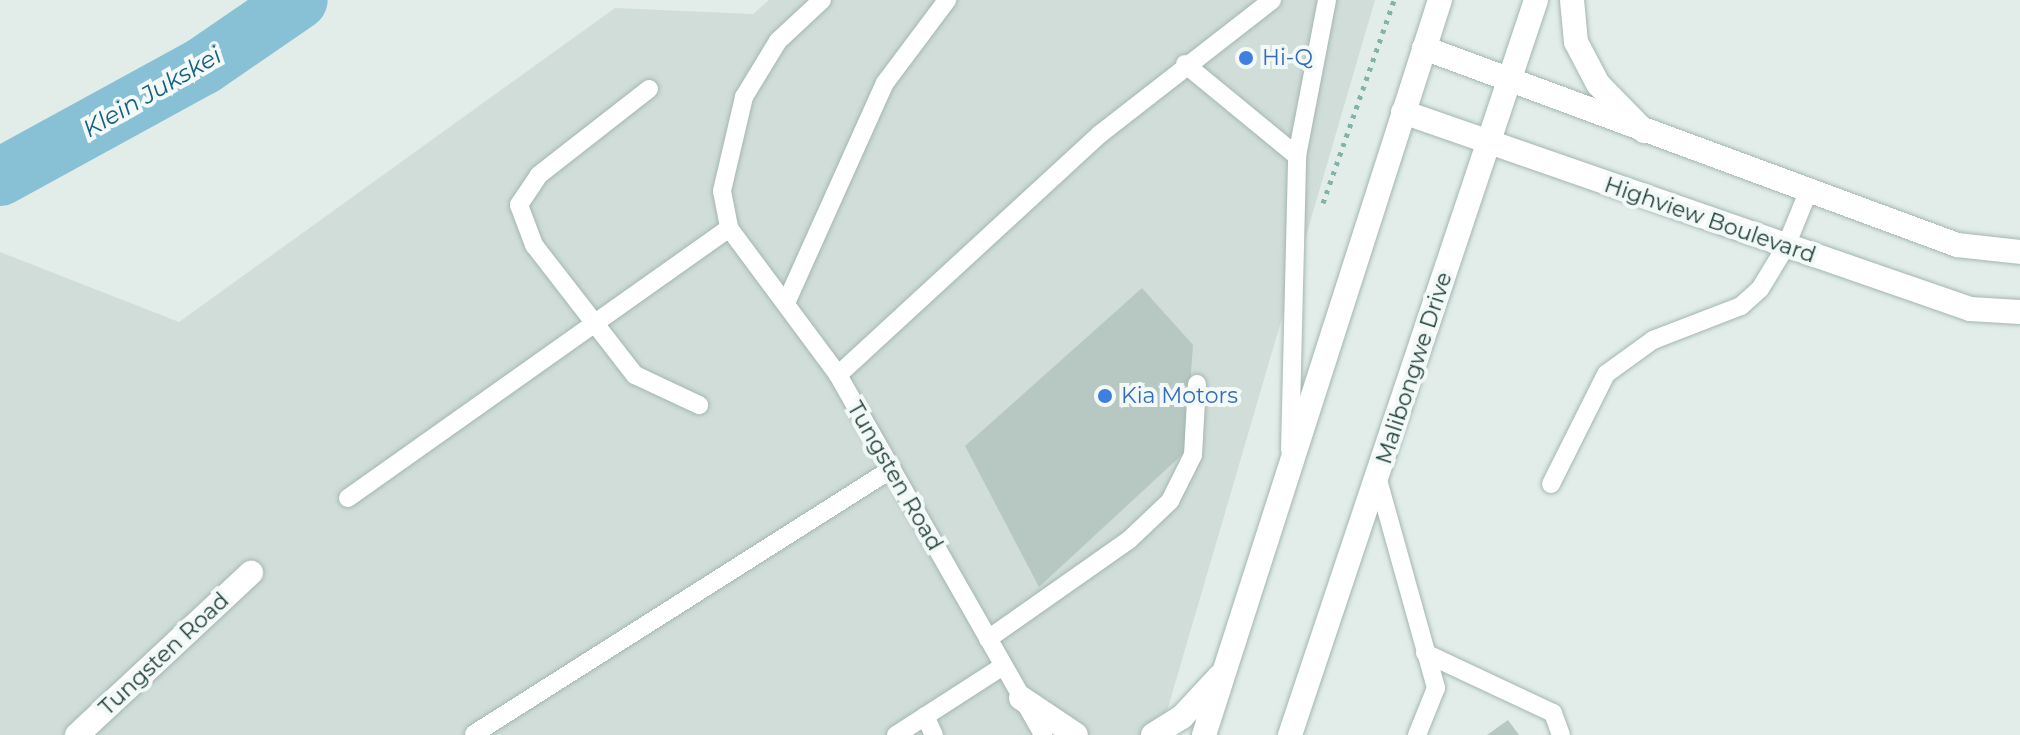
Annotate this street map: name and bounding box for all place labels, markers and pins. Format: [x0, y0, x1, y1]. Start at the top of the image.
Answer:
place label: Hi-Q [1262, 45, 1313, 71]
marker: Hi-Q [1237, 49, 1255, 67]
place label: Kia Motors [1121, 383, 1238, 409]
marker: Kia Motors [1096, 387, 1114, 405]

